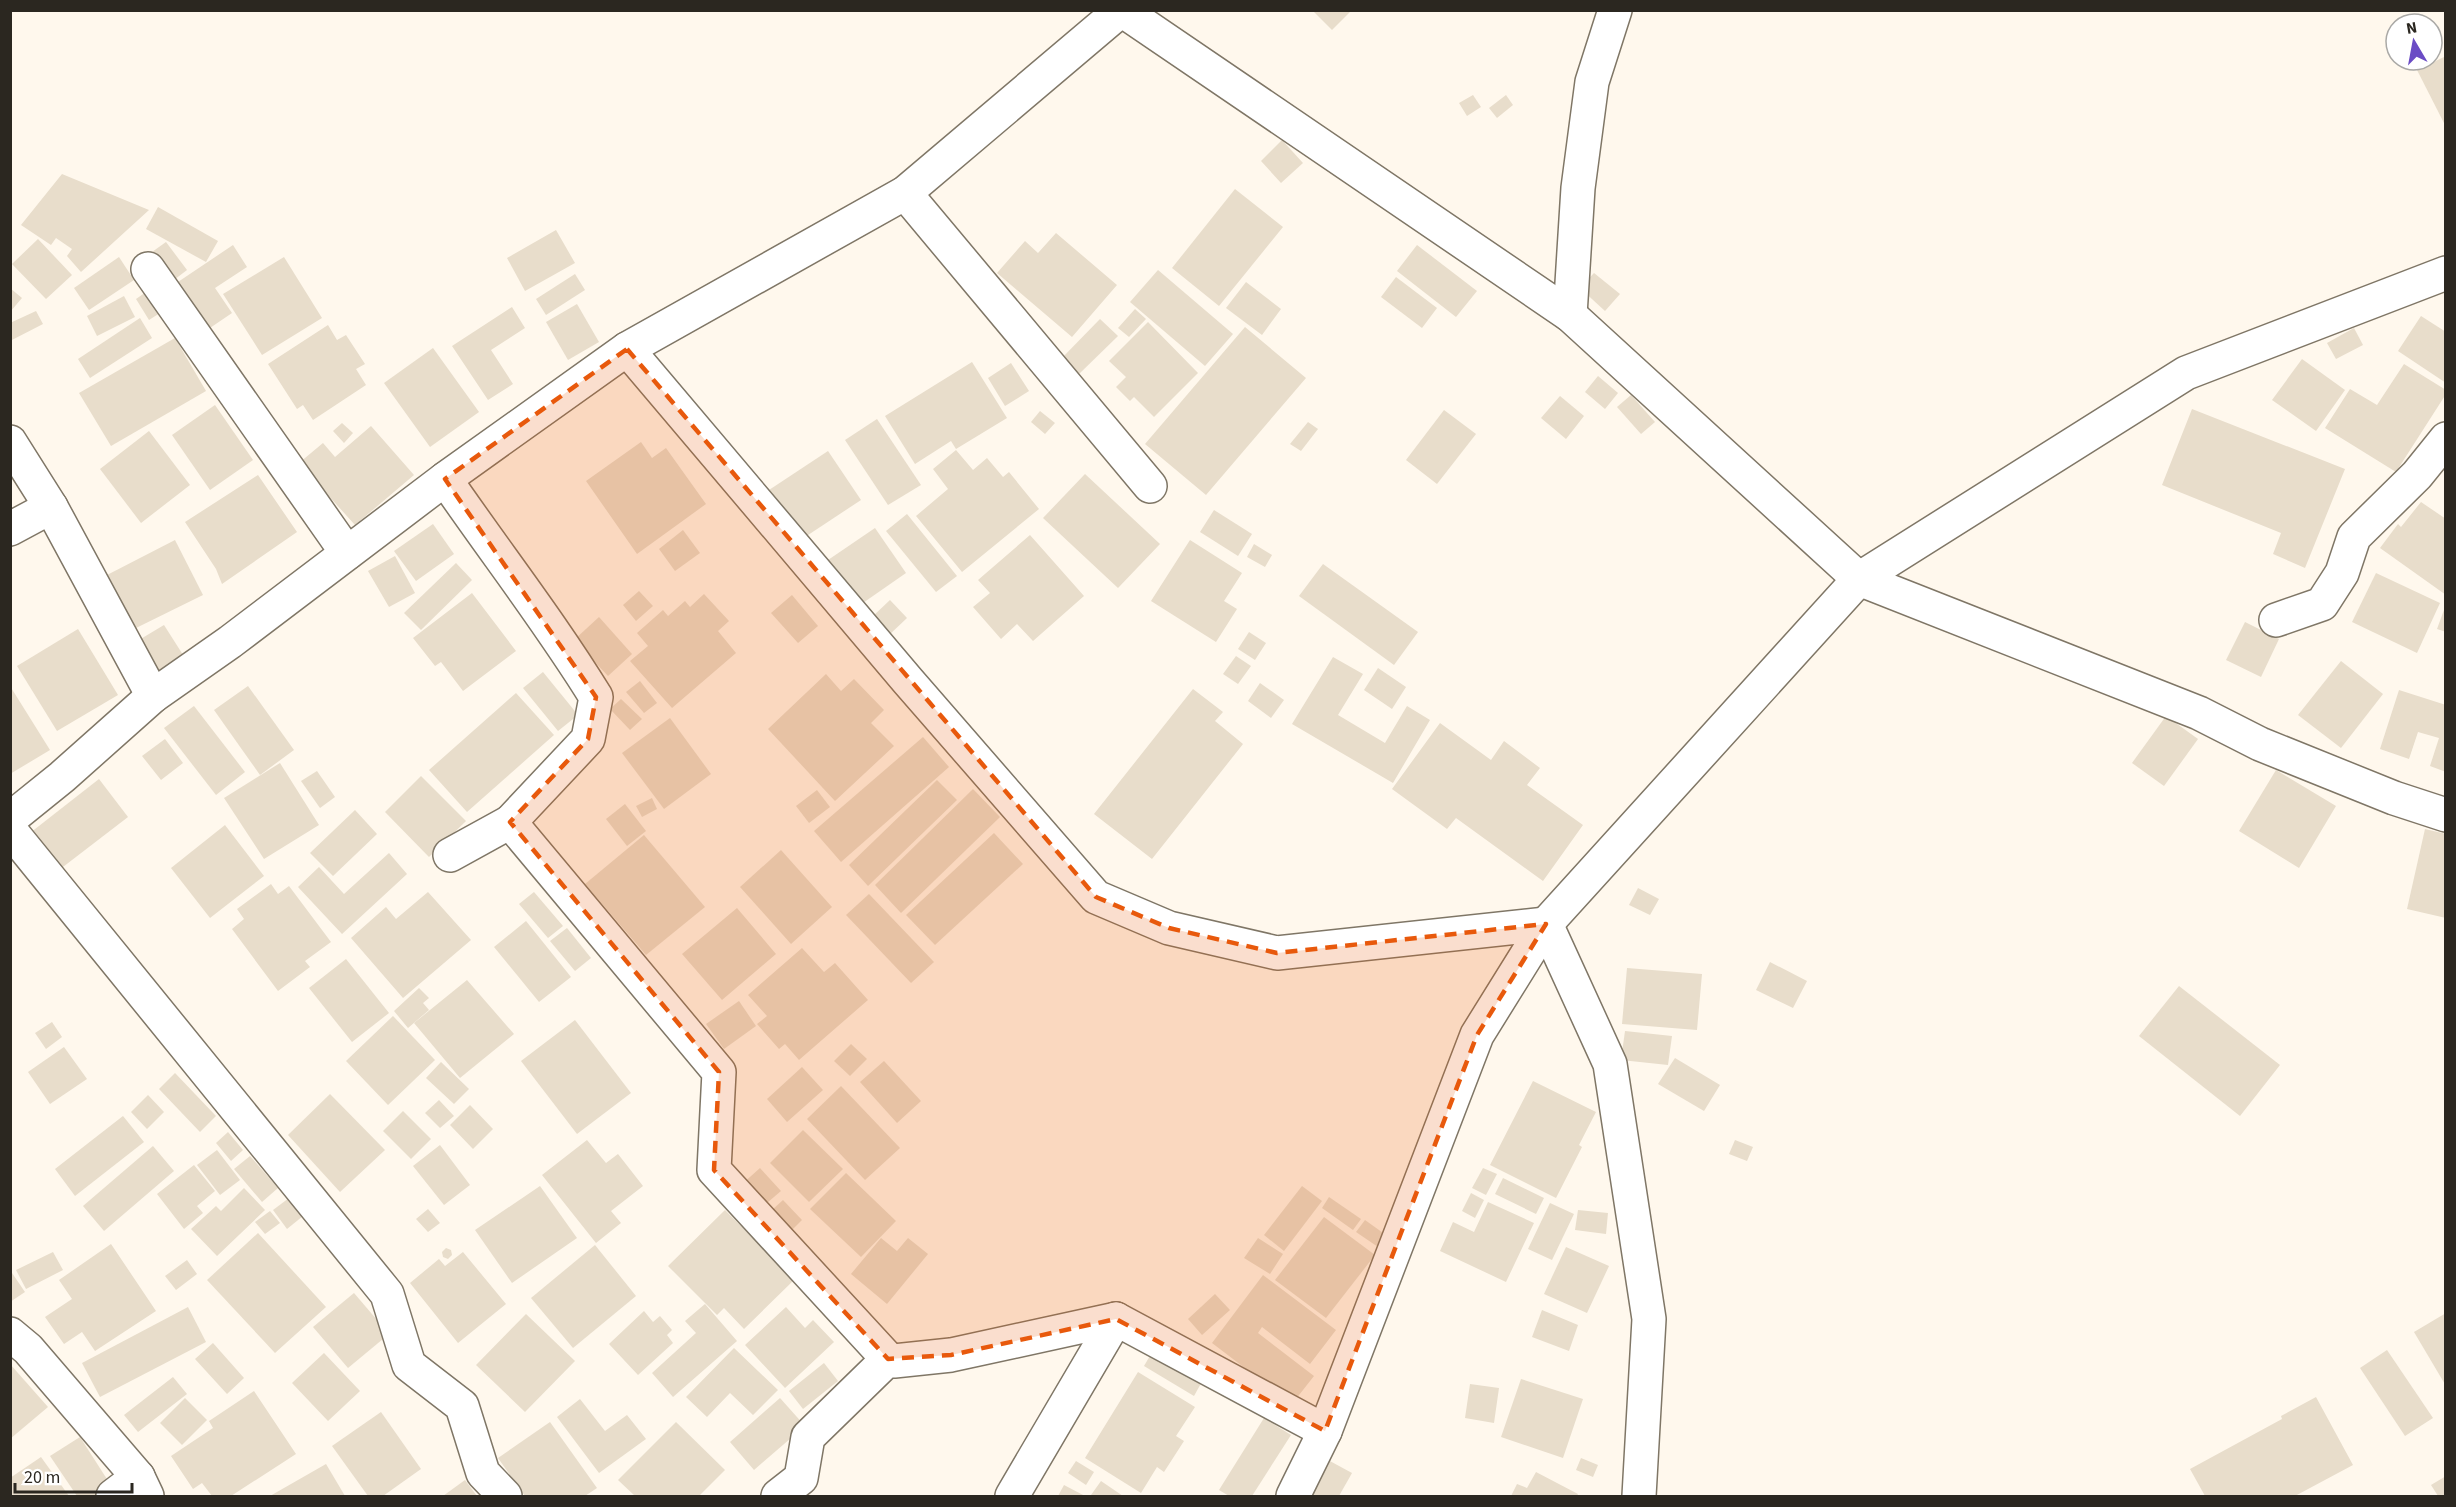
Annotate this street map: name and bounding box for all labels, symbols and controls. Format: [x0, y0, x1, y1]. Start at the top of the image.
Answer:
north arrow [2384, 12, 2444, 72]
text: N [2404, 16, 2419, 40]
scale bar [15, 1456, 132, 1494]
text: 20 m [24, 1465, 60, 1490]

